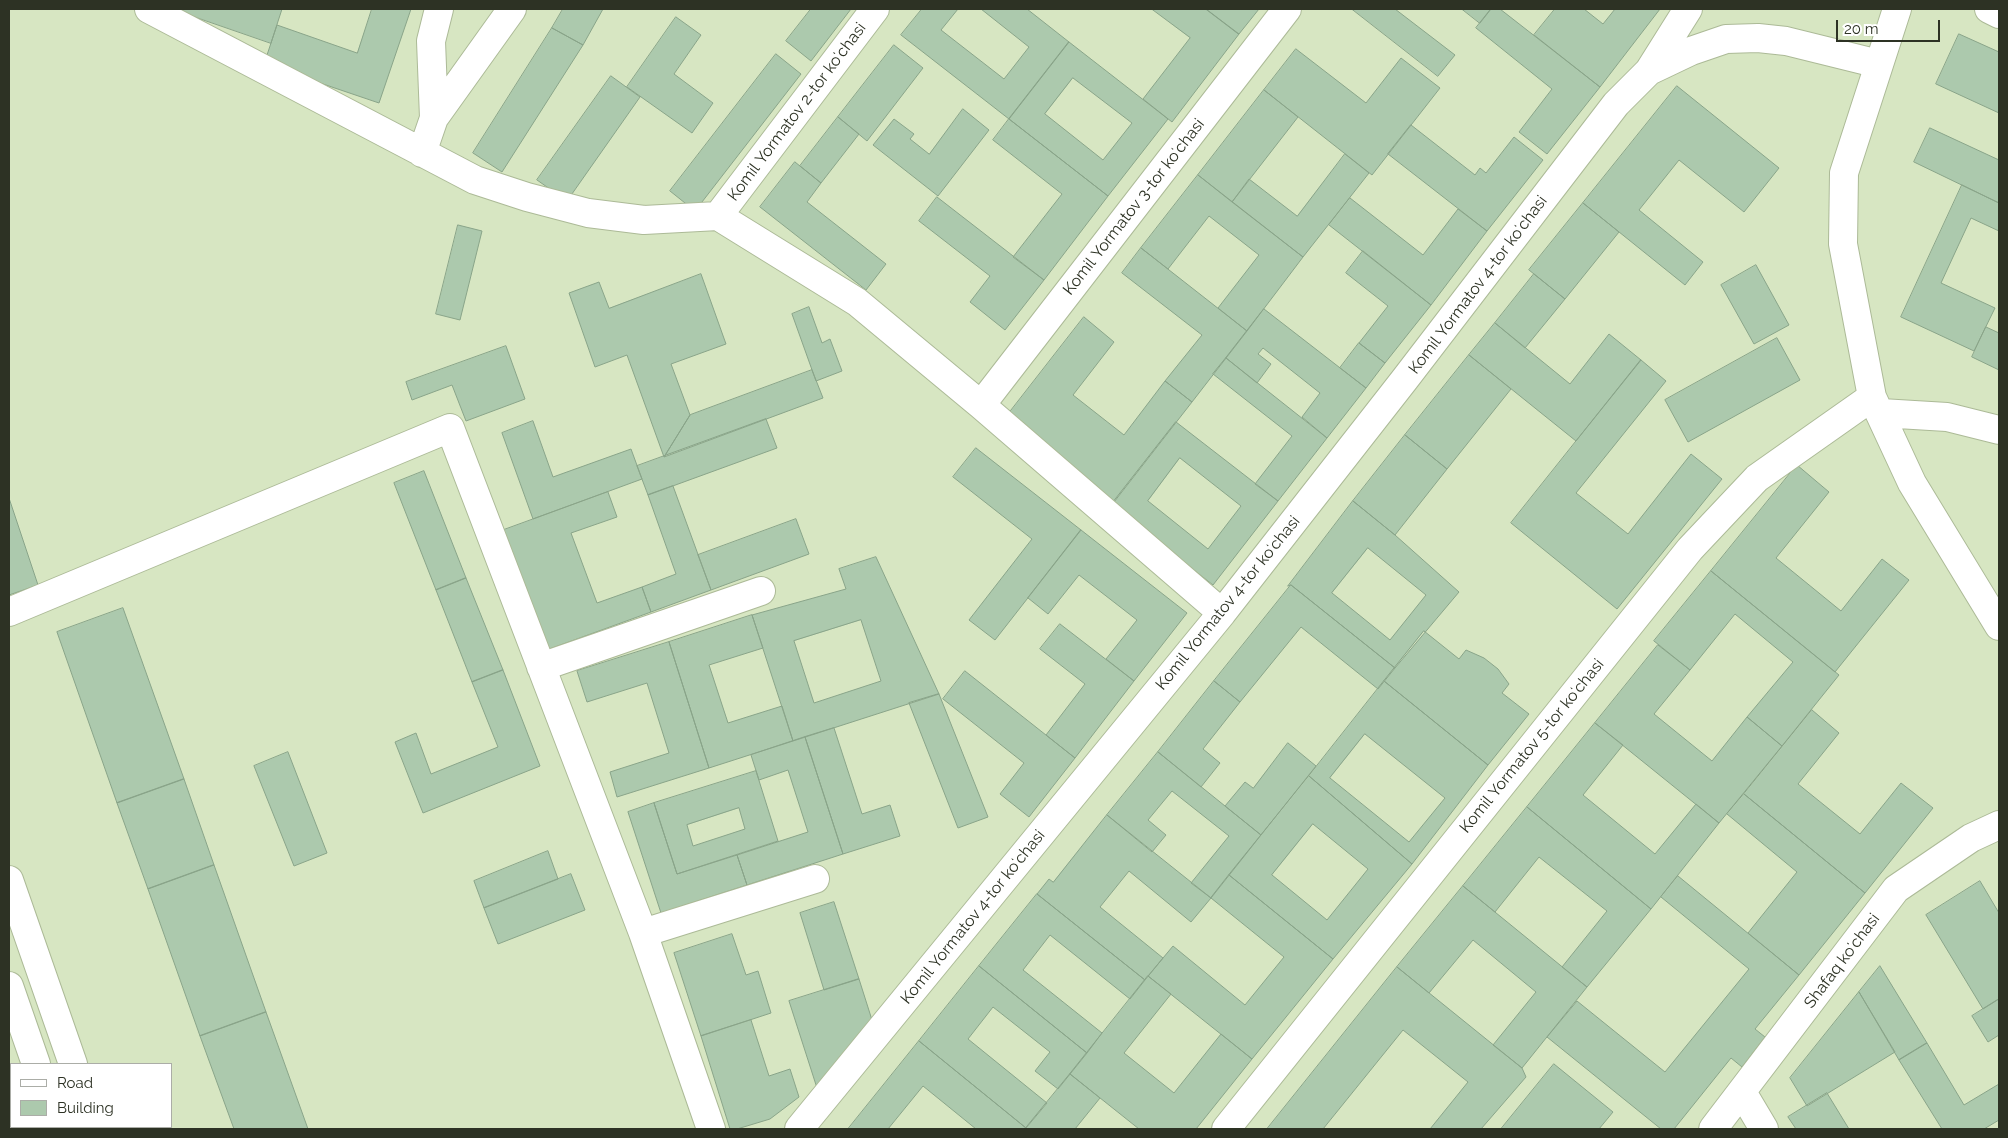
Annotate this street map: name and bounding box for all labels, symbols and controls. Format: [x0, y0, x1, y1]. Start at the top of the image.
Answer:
scale bar [1838, 10, 1942, 42]
street label: Komil Yormatov 2-tor koʻchasi [724, 19, 870, 205]
text: 20 m [1844, 20, 1879, 38]
street label: Komil Yormatov 3-tor koʻchasi [1059, 115, 1209, 299]
street label: Komil Yormatov 4-tor koʻchasi [1405, 192, 1551, 378]
street label: Komil Yormatov 4-tor koʻchasi [1152, 512, 1304, 694]
street label: Komil Yormatov 5-tor koʻchasi [1456, 655, 1608, 837]
street label: Komil Yormatov 4-tor koʻchasi [897, 826, 1049, 1008]
street label: Shafaq koʻchasi [1800, 910, 1884, 1012]
legend [10, 1063, 172, 1128]
text: Road [57, 1074, 93, 1092]
text: Building [57, 1099, 114, 1117]

